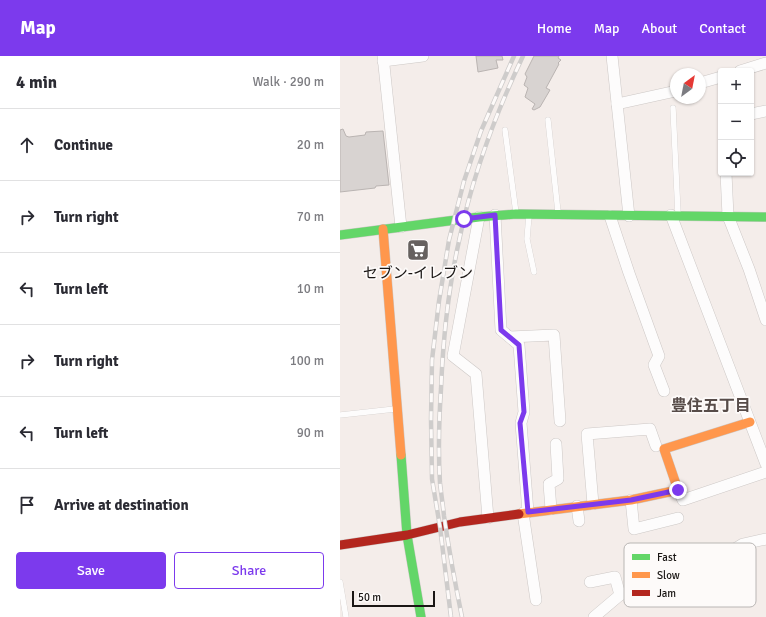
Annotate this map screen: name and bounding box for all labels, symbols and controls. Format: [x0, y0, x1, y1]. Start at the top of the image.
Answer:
text: Map [20, 16, 56, 40]
text: Home [537, 20, 572, 37]
text: Map [594, 20, 619, 37]
text: About [641, 20, 677, 37]
text: Contact [699, 20, 746, 37]
north arrow [670, 68, 706, 104]
map controls [718, 68, 754, 176]
button: + [718, 68, 754, 104]
text: 4 min [16, 72, 57, 93]
text: Walk · 290 m [253, 74, 324, 90]
button: − [718, 104, 754, 140]
icon: ahead [16, 134, 38, 156]
text: Continue [54, 136, 113, 154]
text: 20 m [297, 137, 324, 153]
button: locate [718, 140, 754, 176]
icon: right [16, 206, 38, 228]
text: Turn right [54, 208, 119, 226]
text: 70 m [297, 209, 324, 225]
route start [455, 210, 473, 228]
supermarket icon: セブン-イレブン [405, 237, 431, 263]
place label: セブン-イレブン [363, 264, 473, 282]
icon: left [16, 278, 38, 300]
text: Turn left [54, 280, 108, 298]
text: 10 m [297, 281, 324, 297]
icon: right [16, 350, 38, 372]
text: Turn right [54, 352, 119, 370]
text: 100 m [290, 353, 324, 369]
district label: 豊住五丁目 [671, 396, 751, 416]
icon: left [16, 422, 38, 444]
text: Turn left [54, 424, 108, 442]
text: 90 m [297, 425, 324, 441]
route end [669, 481, 687, 499]
icon: arrive [16, 494, 38, 516]
text: Arrive at destination [54, 496, 189, 514]
legend [624, 543, 756, 607]
text: Fast [657, 551, 677, 564]
button: Save [16, 552, 166, 589]
button: Share [174, 552, 324, 589]
text: Slow [657, 569, 680, 582]
text: Jam [657, 587, 676, 600]
scale bar [352, 589, 435, 608]
text: 50 m [358, 591, 381, 604]

